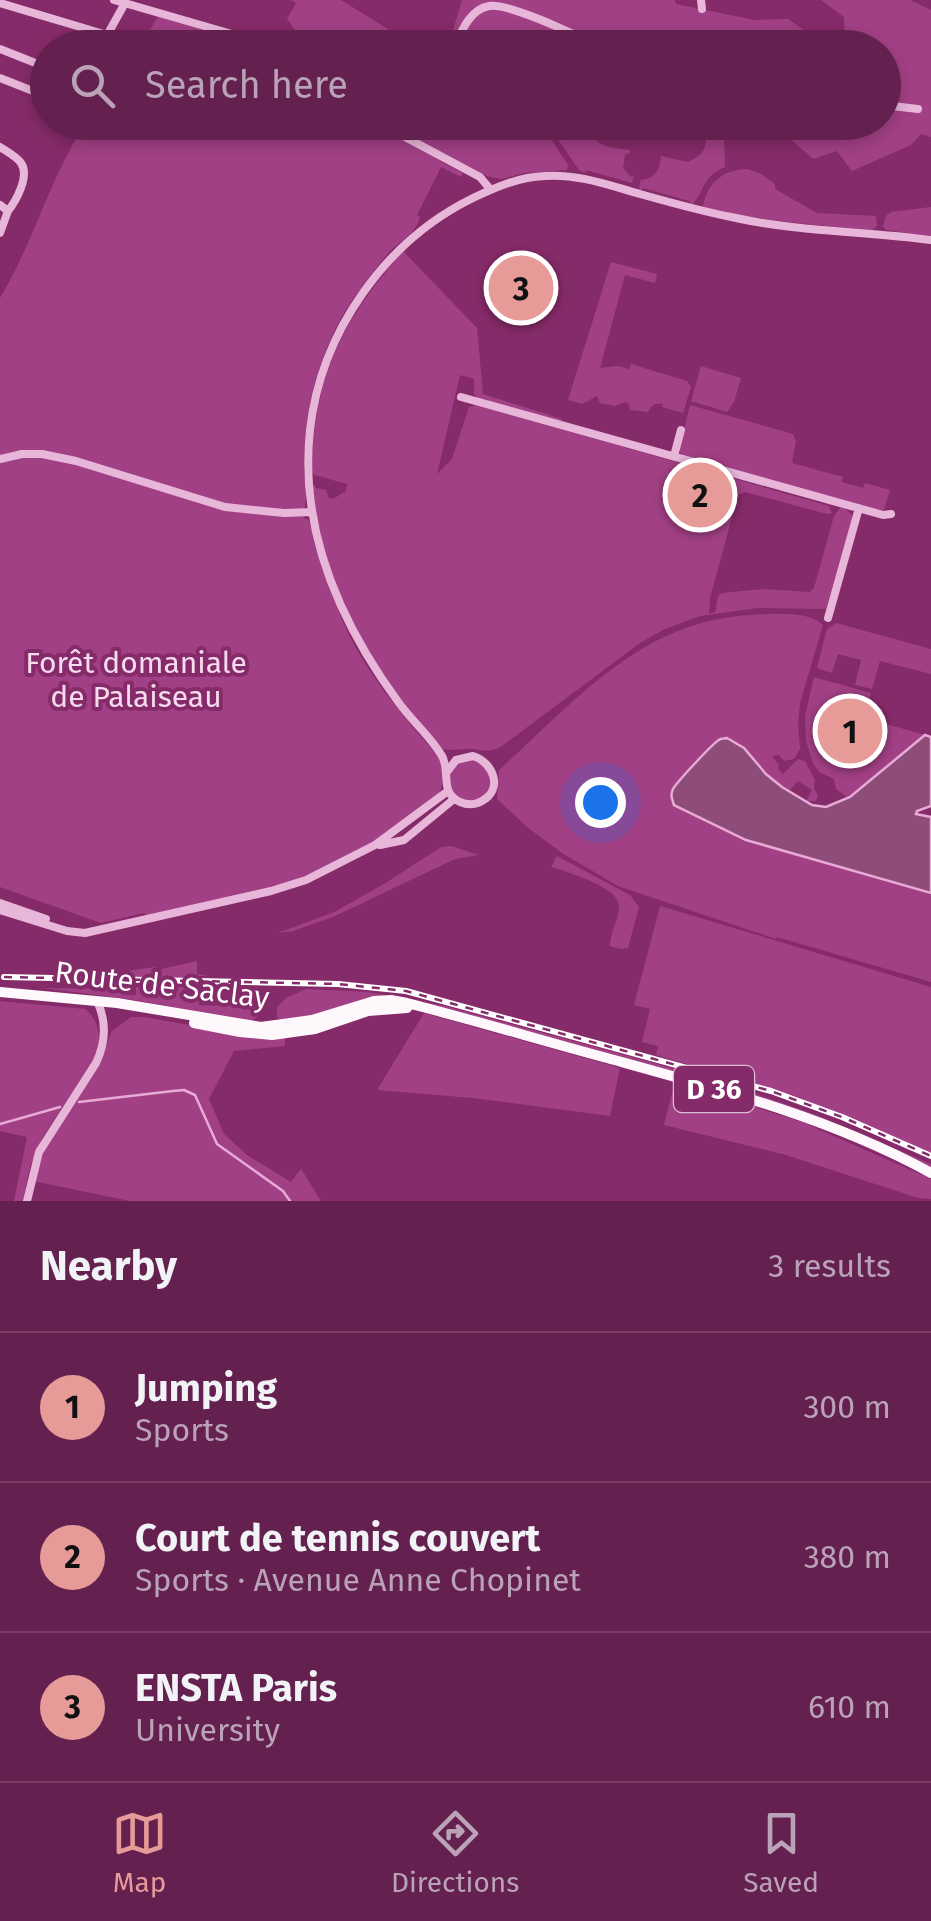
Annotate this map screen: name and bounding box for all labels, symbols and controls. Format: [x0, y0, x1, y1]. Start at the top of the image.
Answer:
search box [30, 30, 901, 140]
icon: search [65, 58, 120, 113]
text: Search here [145, 62, 348, 108]
pin: 3 [488, 250, 554, 326]
pin: 2 [668, 458, 732, 532]
park label: Forêt domaniale de Palaiseau [25, 645, 247, 715]
pin: 1 [818, 694, 882, 768]
your location [575, 777, 626, 828]
street label: Route de Saclay [53, 954, 272, 1016]
road number: D 36 [674, 1066, 754, 1112]
text: Nearby [40, 1241, 177, 1291]
text: 3 results [768, 1247, 891, 1285]
text: Jumping [135, 1365, 277, 1411]
text: 1 [65, 1388, 80, 1426]
text: 300 m [803, 1388, 891, 1426]
text: Sports [135, 1411, 229, 1449]
text: Court de tennis couvert [135, 1515, 540, 1561]
text: 2 [64, 1538, 81, 1576]
text: 380 m [804, 1538, 891, 1576]
text: Sports · Avenue Anne Chopinet [135, 1561, 581, 1599]
text: ENSTA Paris [135, 1665, 337, 1711]
text: 3 [64, 1688, 81, 1726]
text: 610 m [808, 1688, 891, 1726]
text: University [135, 1711, 280, 1749]
tab: Map [112, 1806, 167, 1899]
tab: Directions [391, 1806, 519, 1899]
tab: Saved [743, 1806, 819, 1899]

